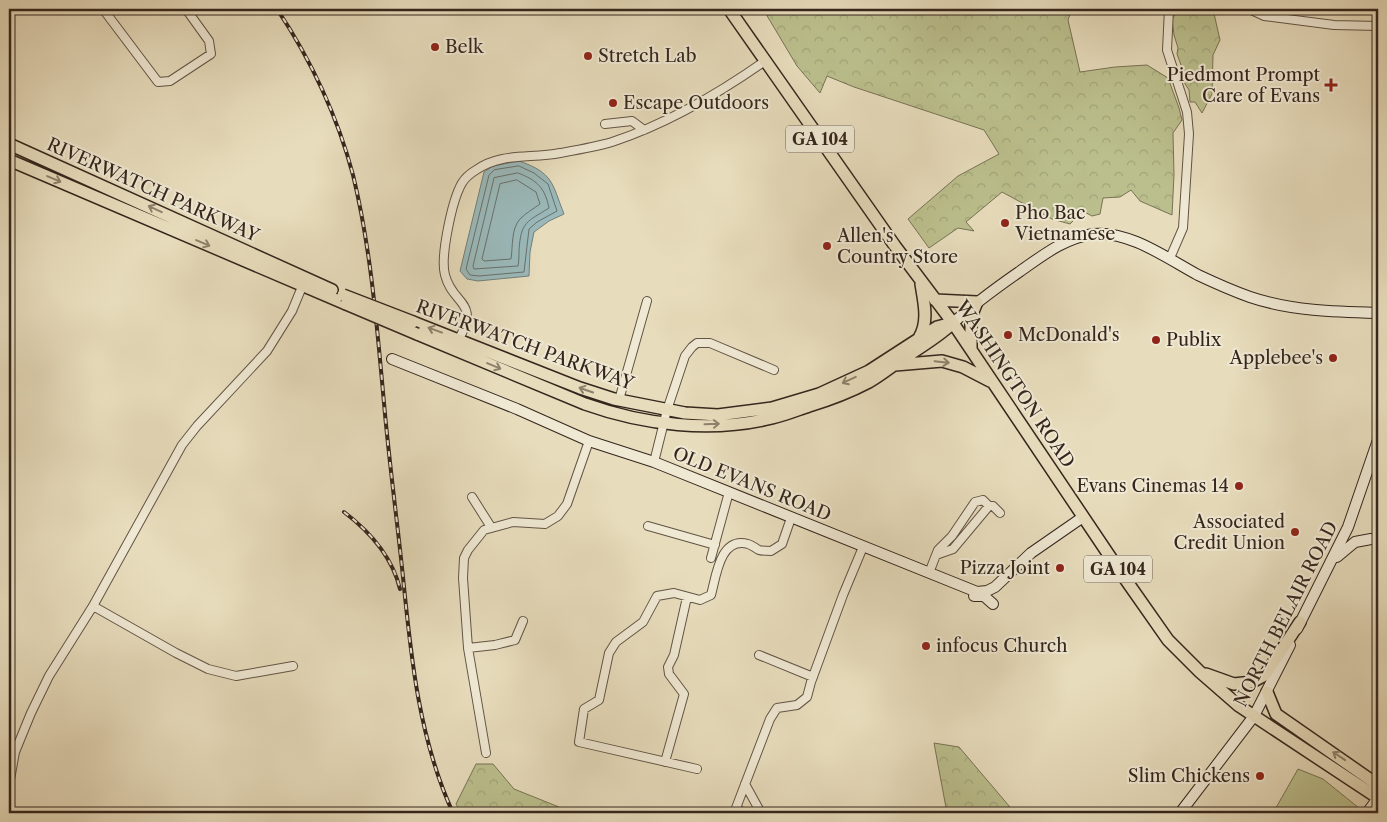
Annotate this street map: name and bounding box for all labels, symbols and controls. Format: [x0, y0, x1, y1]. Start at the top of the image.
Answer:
place label: Belk [445, 36, 485, 58]
marker: Belk [429, 41, 441, 53]
place label: Stretch Lab [598, 45, 697, 67]
marker: Stretch Lab [582, 50, 594, 62]
place label: Piedmont Prompt Care of Evans [1167, 64, 1321, 107]
marker: Piedmont Prompt Care of Evans [1324, 78, 1338, 92]
place label: Escape Outdoors [623, 92, 769, 114]
marker: Escape Outdoors [607, 97, 619, 109]
road number: GA 104 [786, 126, 854, 152]
street label: RIVERWATCH PARKWAY [43, 133, 264, 247]
one-way arrow [46, 175, 61, 185]
place label: Pho Bac Vietnamese [1014, 202, 1115, 245]
one-way arrow [148, 204, 163, 214]
marker: Pho Bac Vietnamese [999, 217, 1011, 229]
place label: Allen's Country Store [836, 225, 958, 268]
one-way arrow [195, 239, 210, 249]
marker: Allen's Country Store [821, 240, 833, 252]
street label: RIVERWATCH PARKWAY [413, 295, 638, 395]
street label: WASHINGTON ROAD [950, 295, 1079, 472]
place label: McDonald's [1018, 324, 1120, 346]
one-way arrow [428, 325, 443, 334]
marker: McDonald's [1002, 329, 1014, 341]
place label: Publix [1166, 329, 1222, 351]
marker: Publix [1150, 334, 1162, 346]
place label: Applebee's [1229, 347, 1323, 369]
marker: Applebee's [1327, 352, 1339, 364]
one-way arrow [933, 357, 949, 367]
one-way arrow [486, 362, 501, 372]
one-way arrow [842, 375, 857, 385]
one-way arrow [578, 384, 594, 394]
one-way arrow [704, 420, 720, 429]
street label: OLD EVANS ROAD [670, 442, 834, 526]
place label: Evans Cinemas 14 [1076, 475, 1229, 497]
marker: Evans Cinemas 14 [1233, 480, 1245, 492]
place label: Associated Credit Union [1174, 511, 1285, 554]
street label: NORTH BELAIR ROAD [1230, 518, 1342, 710]
marker: Associated Credit Union [1289, 526, 1301, 538]
road number: GA 104 [1084, 556, 1152, 582]
place label: Pizza Joint [960, 557, 1051, 579]
marker: Pizza Joint [1054, 562, 1066, 574]
place label: infocus Church [936, 635, 1067, 657]
marker: infocus Church [920, 640, 932, 652]
one-way arrow [1332, 751, 1346, 761]
place label: Slim Chickens [1128, 765, 1250, 787]
marker: Slim Chickens [1254, 770, 1266, 782]

